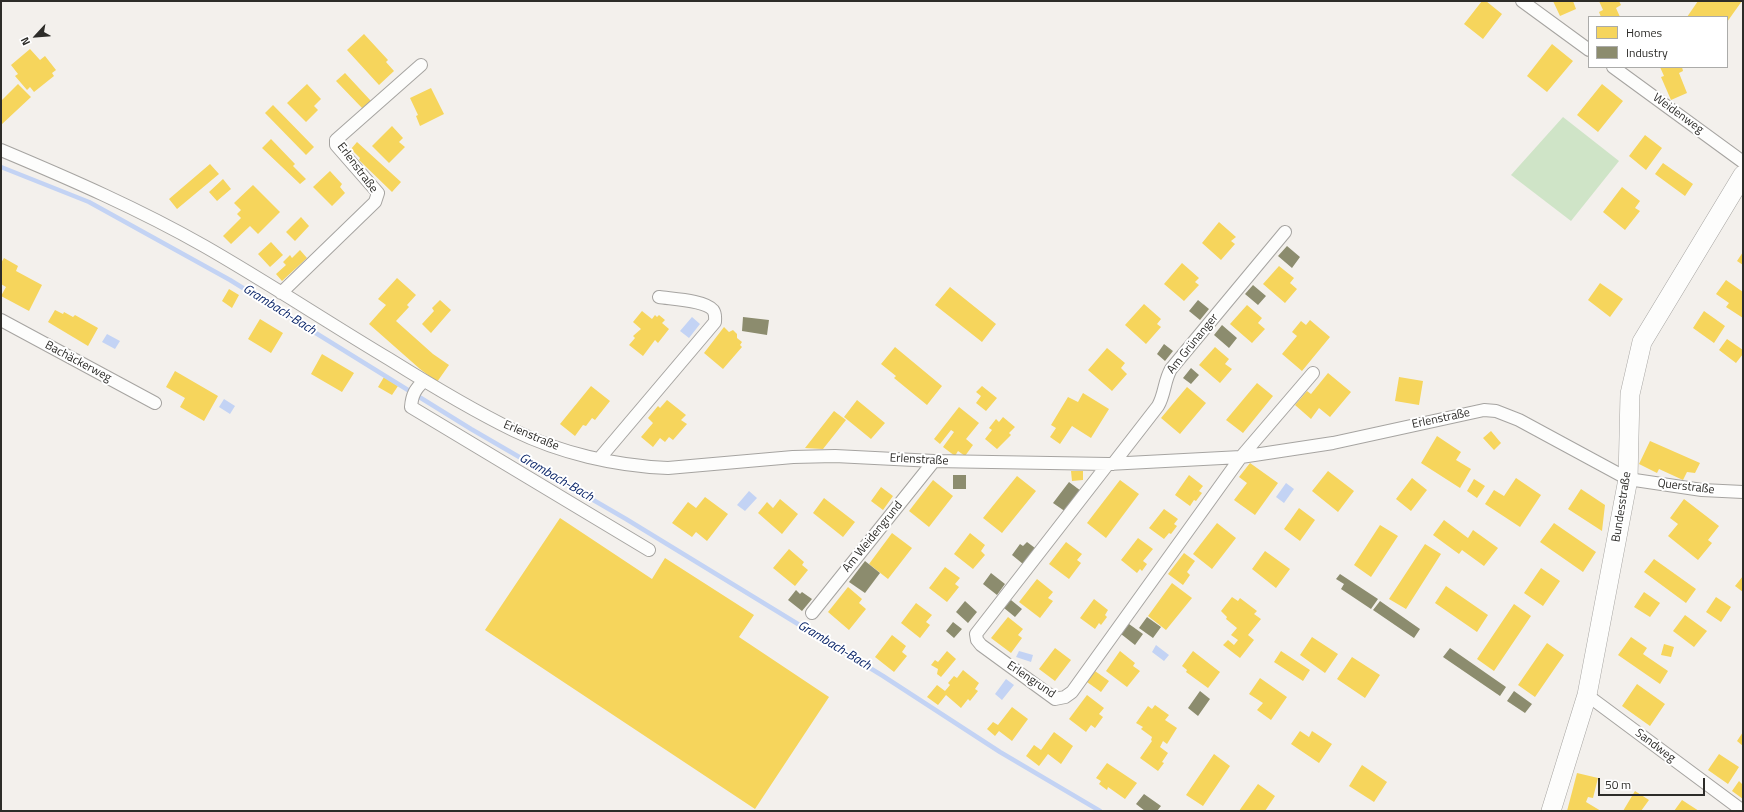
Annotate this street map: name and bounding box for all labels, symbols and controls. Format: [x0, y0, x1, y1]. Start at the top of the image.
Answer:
north arrow [16, 16, 56, 56]
legend [1588, 16, 1728, 68]
text: Homes [1626, 23, 1662, 42]
text: N [16, 34, 34, 48]
text: Industry [1626, 43, 1668, 62]
street label: Weidenweg [1650, 91, 1706, 137]
street label: Erlenstraße [334, 140, 380, 196]
water label: Grambach-Bach [240, 281, 318, 339]
street label: Am Grünanger [1164, 311, 1222, 377]
street label: Bachäckerweg [42, 338, 114, 386]
street label: Erlenstraße [1411, 406, 1471, 432]
street label: Erlenstraße [501, 418, 561, 454]
water label: Grambach-Bach [516, 451, 596, 505]
street label: Erlenstraße [889, 451, 949, 469]
street label: Bundesstraße [1609, 471, 1635, 543]
street label: Querstraße [1657, 476, 1715, 498]
street label: Am Weidengrund [840, 499, 906, 575]
water label: Grambach-Bach [795, 618, 873, 674]
street label: Erlengrund [1004, 658, 1058, 702]
street label: Sandweg [1632, 726, 1678, 766]
scale bar [1600, 770, 1707, 796]
text: 50 m [1605, 775, 1631, 794]

